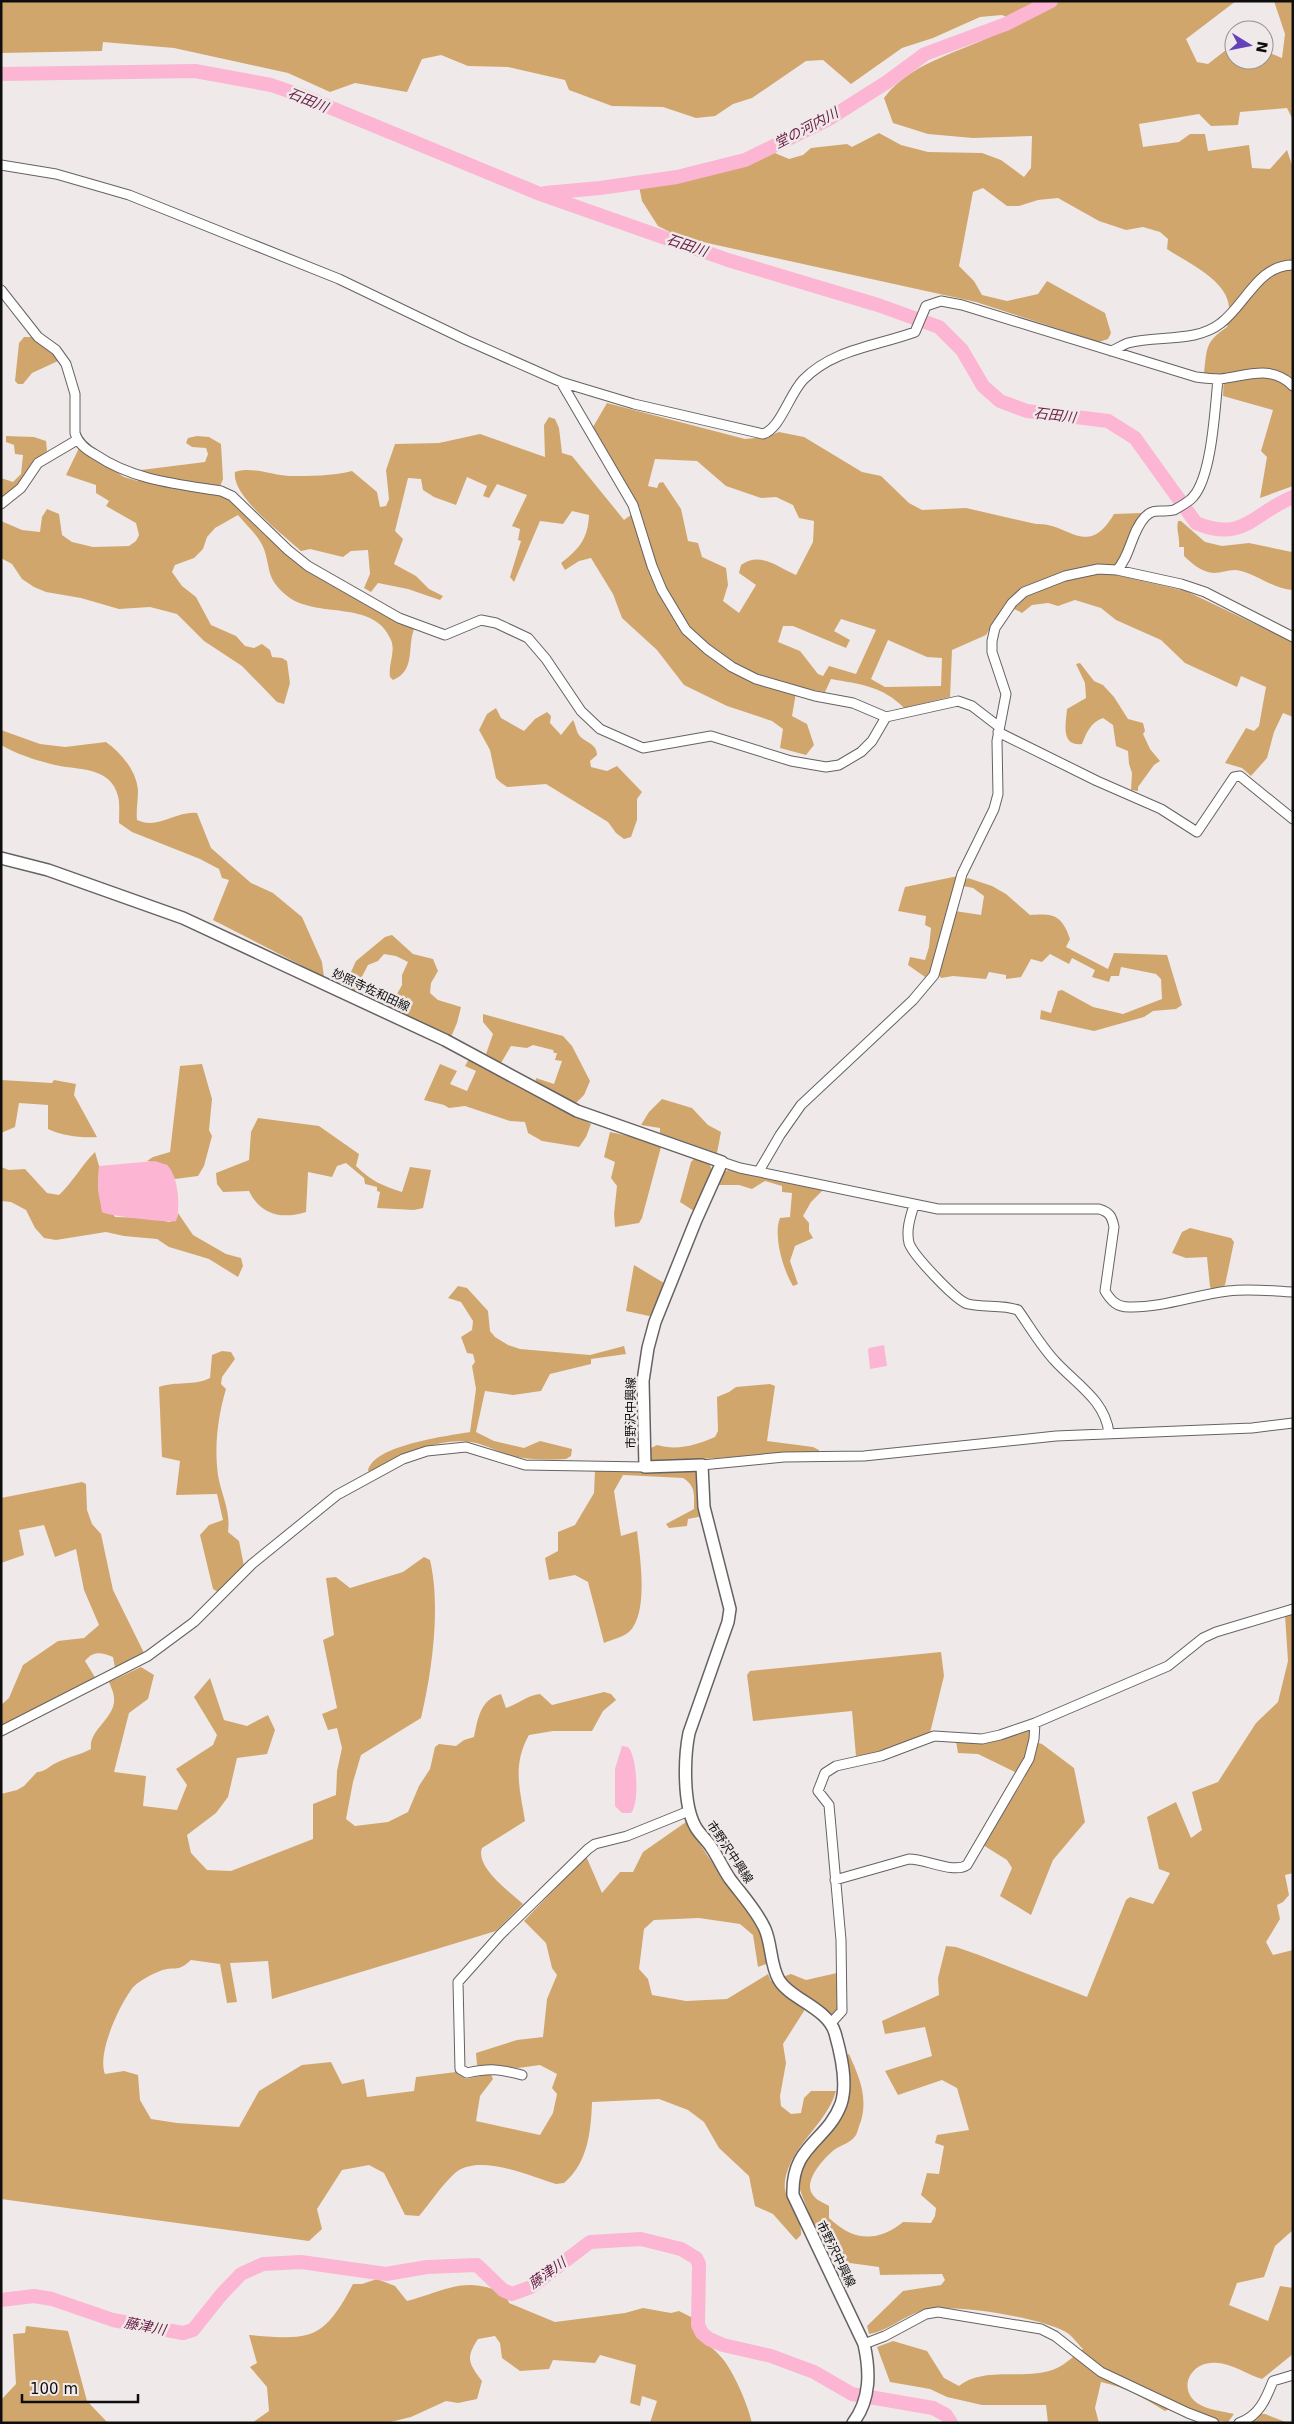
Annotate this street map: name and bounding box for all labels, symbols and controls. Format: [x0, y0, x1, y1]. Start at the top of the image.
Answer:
north arrow [1224, 20, 1274, 70]
text: N [1253, 40, 1271, 54]
water label: 石田川 [286, 85, 332, 116]
water label: 堂の河内川 [771, 104, 842, 151]
water label: 石田川 [665, 231, 711, 260]
water label: 石田川 [1033, 405, 1079, 426]
street label: 妙照寺佐和田線 [330, 966, 412, 1014]
street label: 市野沢中興線 [624, 1377, 638, 1449]
street label: 市野沢中興線 [704, 1818, 756, 1886]
street label: 市野沢中興線 [814, 2219, 858, 2289]
water label: 藤津川 [525, 2253, 570, 2292]
water label: 藤津川 [123, 2314, 169, 2338]
scale bar [22, 2372, 139, 2404]
text: 100 m [30, 2380, 78, 2398]

